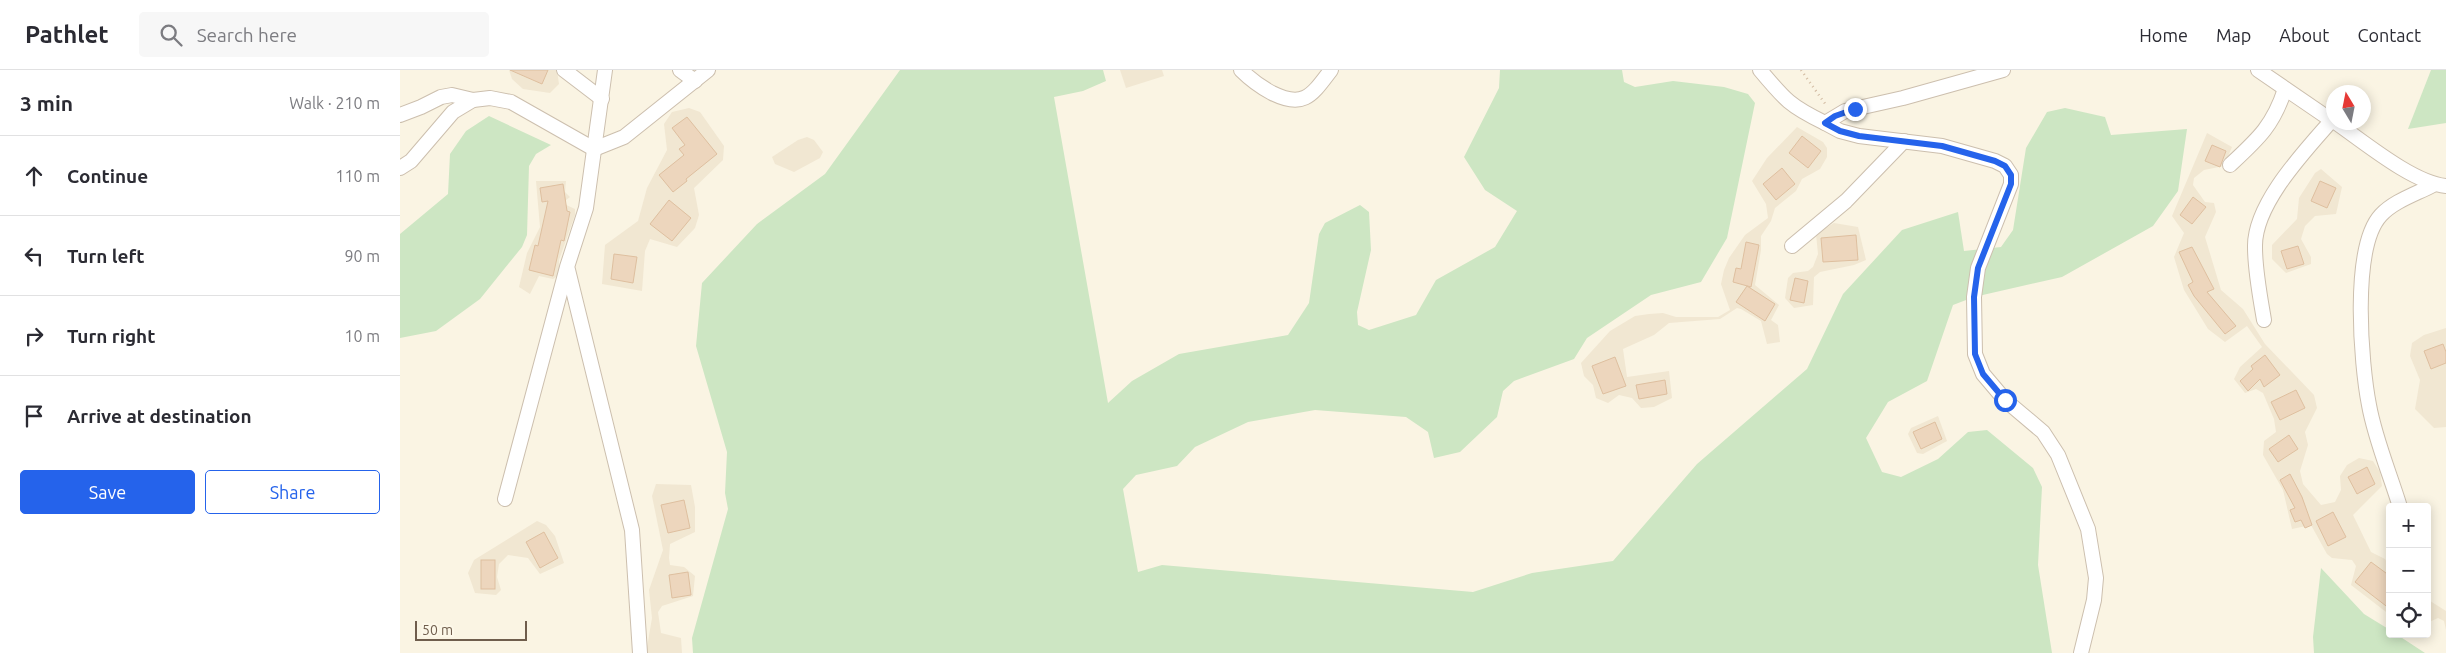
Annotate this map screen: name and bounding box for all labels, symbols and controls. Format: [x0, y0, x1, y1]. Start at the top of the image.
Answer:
search box [139, 12, 489, 57]
text: Pathlet [25, 21, 109, 48]
icon: search [157, 21, 185, 49]
text: Search here [197, 24, 297, 46]
text: Home [2139, 25, 2188, 45]
text: Map [2216, 25, 2251, 45]
text: About [2279, 25, 2329, 45]
text: Contact [2357, 25, 2421, 45]
north arrow [2326, 85, 2371, 130]
text: 3 min [20, 91, 73, 115]
text: Walk · 210 m [289, 94, 380, 112]
route end [1844, 98, 1867, 121]
icon: ahead [20, 162, 48, 190]
text: Continue [67, 165, 148, 187]
text: 110 m [335, 167, 380, 185]
icon: left [20, 242, 48, 270]
text: Turn left [67, 245, 145, 267]
text: 90 m [344, 247, 380, 265]
icon: right [20, 322, 48, 350]
text: Turn right [67, 325, 155, 347]
text: 10 m [344, 327, 380, 345]
route start [1994, 389, 2017, 412]
icon: arrive [20, 402, 48, 430]
text: Arrive at destination [67, 405, 252, 427]
button: Save [20, 470, 195, 514]
button: Share [205, 470, 380, 514]
map controls [2386, 503, 2431, 638]
button: + [2386, 503, 2431, 548]
button: − [2386, 548, 2431, 593]
button: locate [2386, 593, 2431, 638]
scale bar [415, 618, 528, 641]
text: 50 m [422, 622, 453, 638]

